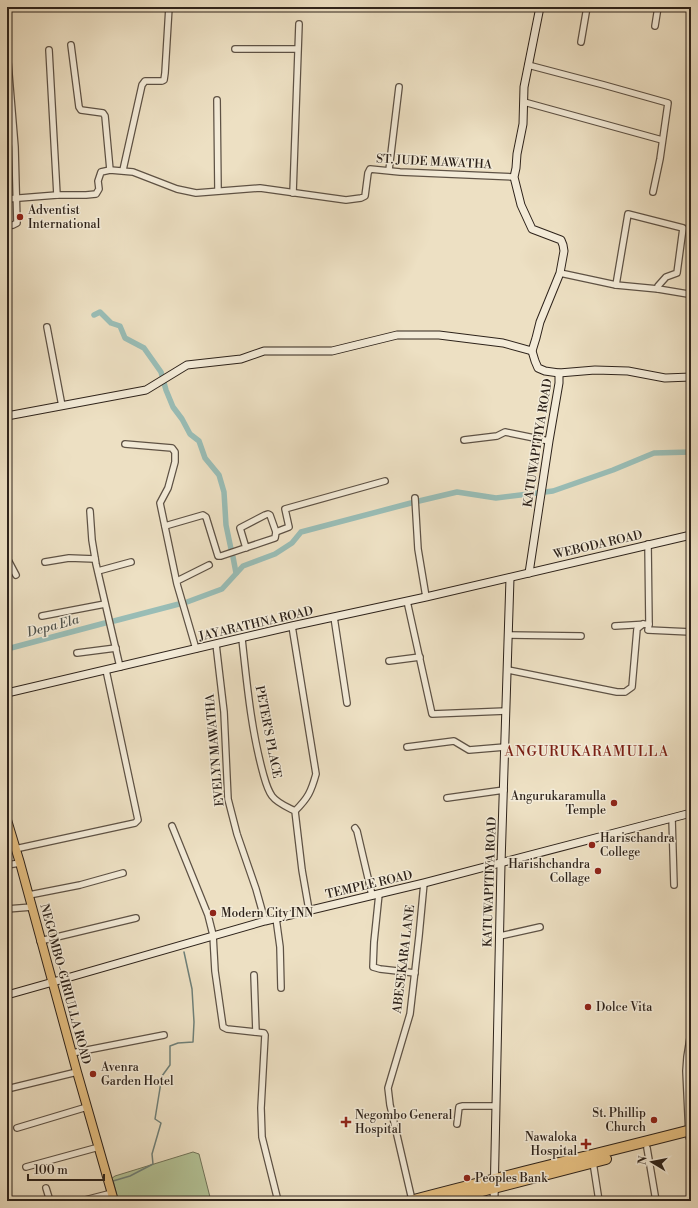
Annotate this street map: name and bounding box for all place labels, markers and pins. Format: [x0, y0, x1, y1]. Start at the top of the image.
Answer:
place label: Adventist International [27, 203, 101, 232]
marker: Adventist International [15, 212, 25, 222]
place label: Angurukaramulla Temple [510, 789, 607, 818]
marker: Angurukaramulla Temple [609, 798, 619, 808]
place label: Harischandra College [600, 831, 676, 860]
marker: Harischandra College [587, 840, 597, 850]
place label: Harishchandra Collage [508, 857, 591, 886]
marker: Harishchandra Collage [593, 866, 603, 876]
place label: Modern City INN [221, 906, 313, 921]
marker: Modern City INN [208, 908, 218, 918]
place label: Dolce Vita [596, 1000, 653, 1015]
marker: Dolce Vita [583, 1002, 593, 1012]
place label: Avenra Garden Hotel [100, 1060, 174, 1089]
marker: Avenra Garden Hotel [88, 1069, 98, 1079]
place label: St. Phillip Church [592, 1106, 646, 1135]
place label: Negombo General Hospital [355, 1108, 453, 1137]
marker: St. Phillip Church [649, 1115, 659, 1125]
marker: Negombo General Hospital [340, 1116, 352, 1128]
place label: Nawaloka Hospital [525, 1130, 578, 1159]
marker: Nawaloka Hospital [580, 1138, 592, 1150]
place label: Peoples Bank [475, 1171, 548, 1186]
marker: Peoples Bank [462, 1173, 472, 1183]

